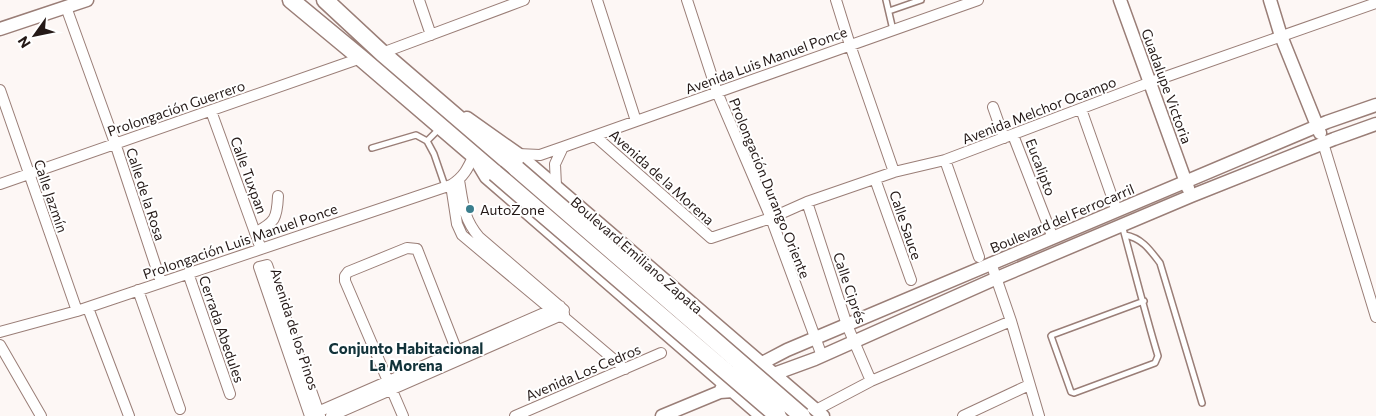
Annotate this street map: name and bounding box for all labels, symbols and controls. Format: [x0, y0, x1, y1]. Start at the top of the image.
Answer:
north arrow [10, 10, 60, 60]
street label: Avenida Luis Manuel Ponce [683, 23, 849, 97]
street label: Guadalupe Victoria [1138, 26, 1196, 146]
text: N [14, 33, 34, 51]
street label: Avenida Melchor Ocampo [960, 73, 1118, 147]
street label: Prolongación Guerrero [105, 76, 247, 140]
street label: Prolongación Durango Oriente [726, 95, 814, 281]
street label: Avenida de la Morena [606, 126, 718, 228]
street label: Calle Tuxpan [227, 134, 271, 216]
street label: Eucalipto [1022, 136, 1060, 198]
street label: Calle de la Rosa [123, 145, 169, 243]
street label: Calle Jazmín [31, 157, 71, 235]
street label: Boulevard del Ferrocarril [987, 180, 1137, 256]
street label: Calle Sauce [886, 188, 926, 262]
street label: Boulevard Emiliano Zapata [567, 193, 707, 317]
street label: Prolongación Luis Manuel Ponce [140, 200, 340, 282]
place label: AutoZone [480, 201, 545, 218]
marker: AutoZone [464, 203, 476, 215]
street label: Calle Ciprés [830, 250, 870, 326]
street label: Avenida de los Pinos [267, 266, 323, 392]
street label: Cerrada Abedules [196, 273, 248, 385]
district label: Conjunto Habitacional La Morena [329, 339, 483, 374]
street label: Avenida Los Cedros [523, 340, 643, 404]

